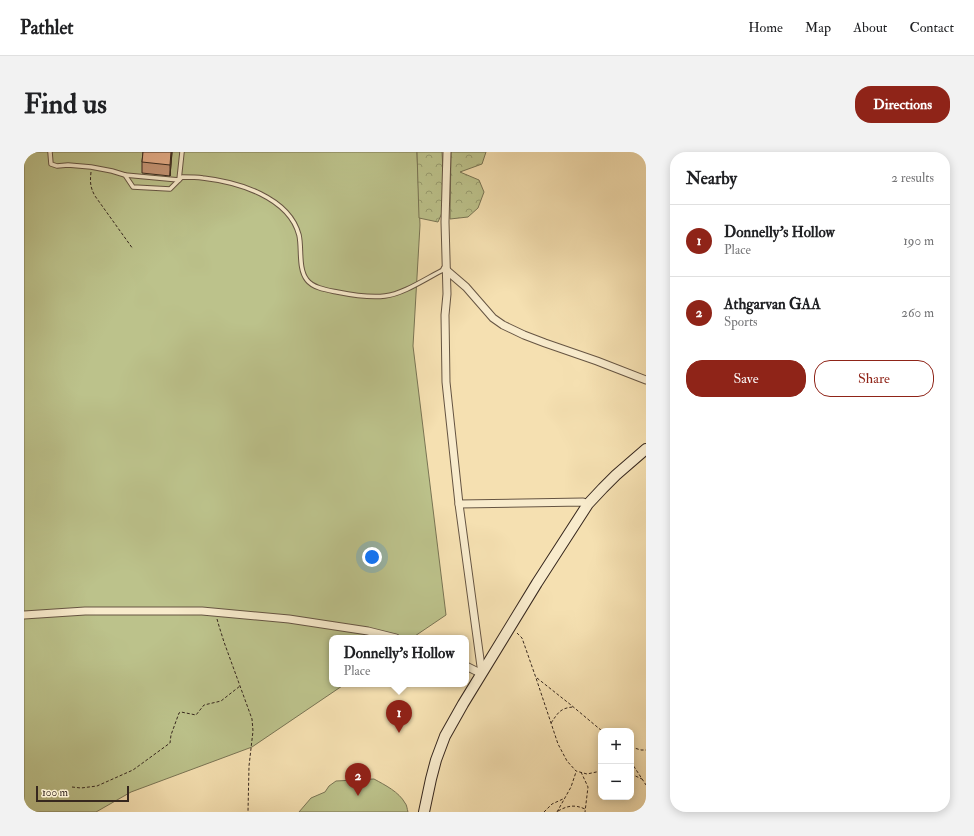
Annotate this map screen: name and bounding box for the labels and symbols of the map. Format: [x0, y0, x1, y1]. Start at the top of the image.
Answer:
your location [362, 547, 382, 567]
pin: 1 [386, 700, 412, 733]
pin: 2 [345, 763, 371, 796]
scale bar [36, 784, 129, 803]

